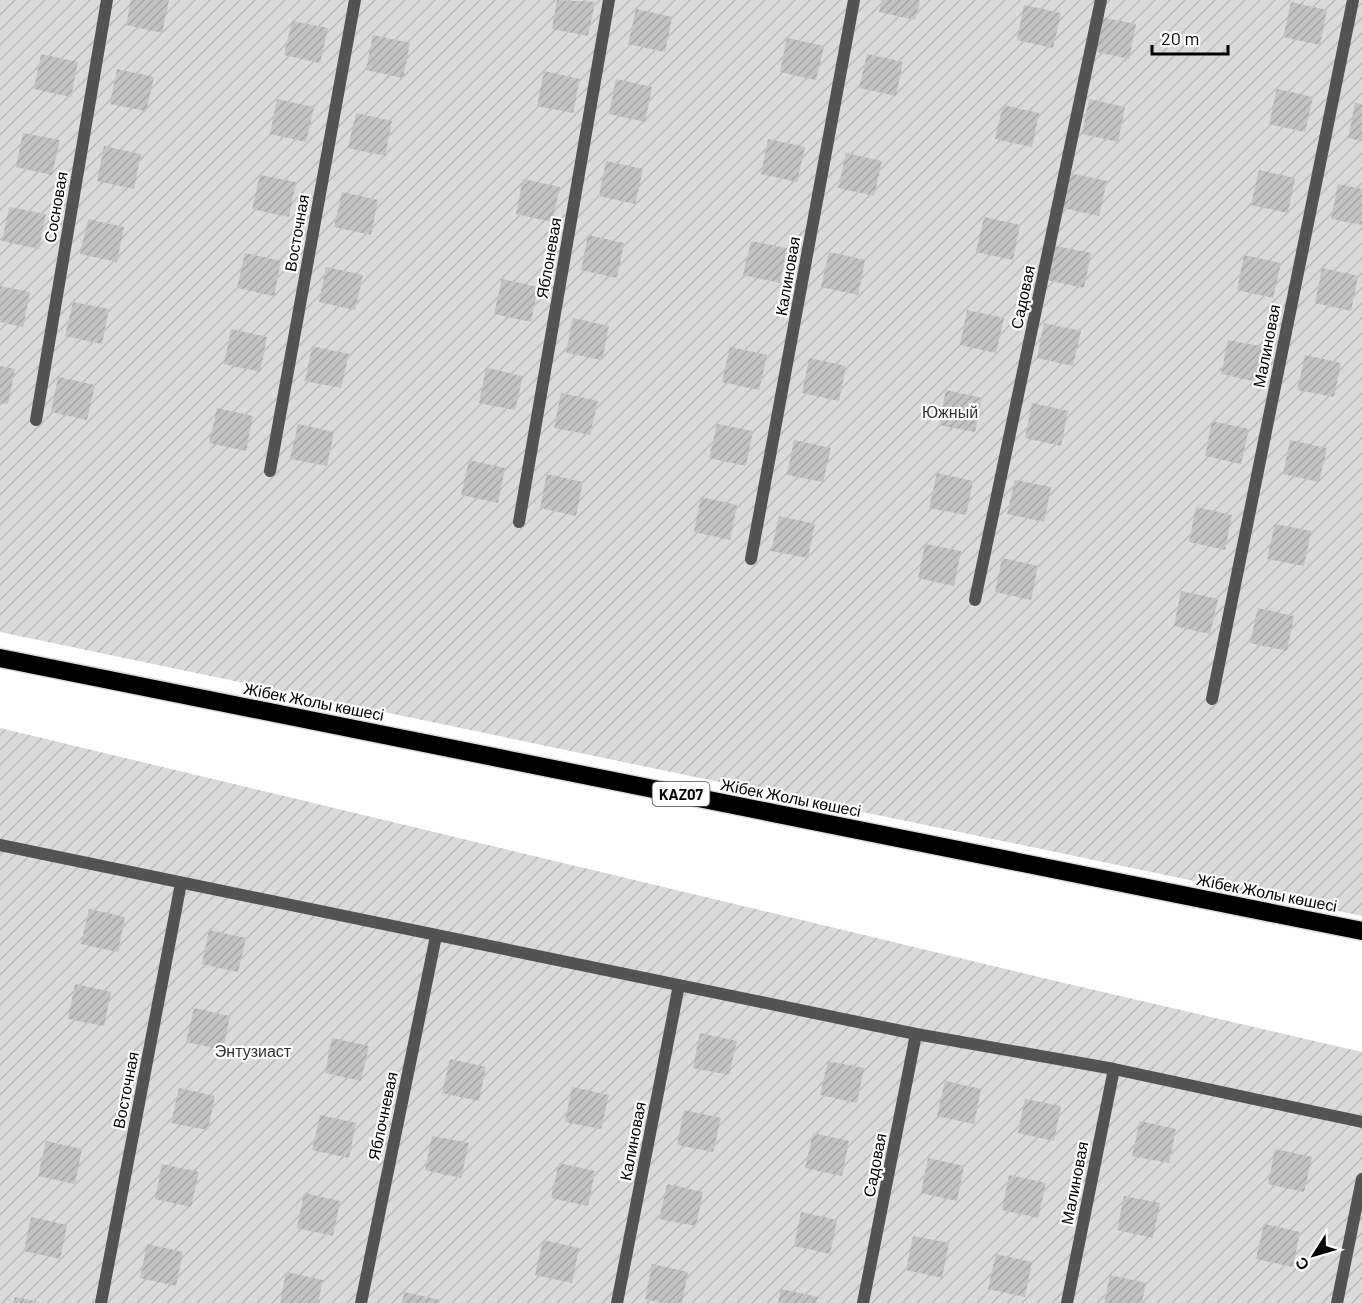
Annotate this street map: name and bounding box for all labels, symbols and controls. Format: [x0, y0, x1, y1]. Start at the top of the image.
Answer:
scale bar [1152, 18, 1228, 56]
text: 20 m [1161, 27, 1199, 49]
street label: Сосновая [39, 170, 71, 244]
street label: Восточная [280, 193, 312, 273]
street label: Яблоневая [532, 216, 564, 300]
street label: Калиновая [771, 235, 803, 317]
street label: Садовая [1006, 263, 1038, 331]
street label: Малиновая [1249, 303, 1283, 389]
park label: Южный [922, 402, 978, 421]
street label: Жібек Жолы көшесі [242, 678, 386, 724]
street label: Жібек Жолы көшесі [719, 774, 863, 820]
road number: KAZ07 [652, 782, 710, 806]
street label: Жібек Жолы көшесі [1195, 869, 1339, 915]
park label: Энтузиаст [215, 1041, 292, 1060]
street label: Восточная [108, 1050, 142, 1130]
street label: Яблочневая [363, 1070, 401, 1162]
street label: Калиновая [615, 1100, 649, 1182]
street label: Садовая [858, 1131, 890, 1199]
street label: Малиновая [1057, 1140, 1091, 1226]
north arrow [1284, 1225, 1344, 1285]
text: С [1290, 1254, 1313, 1275]

